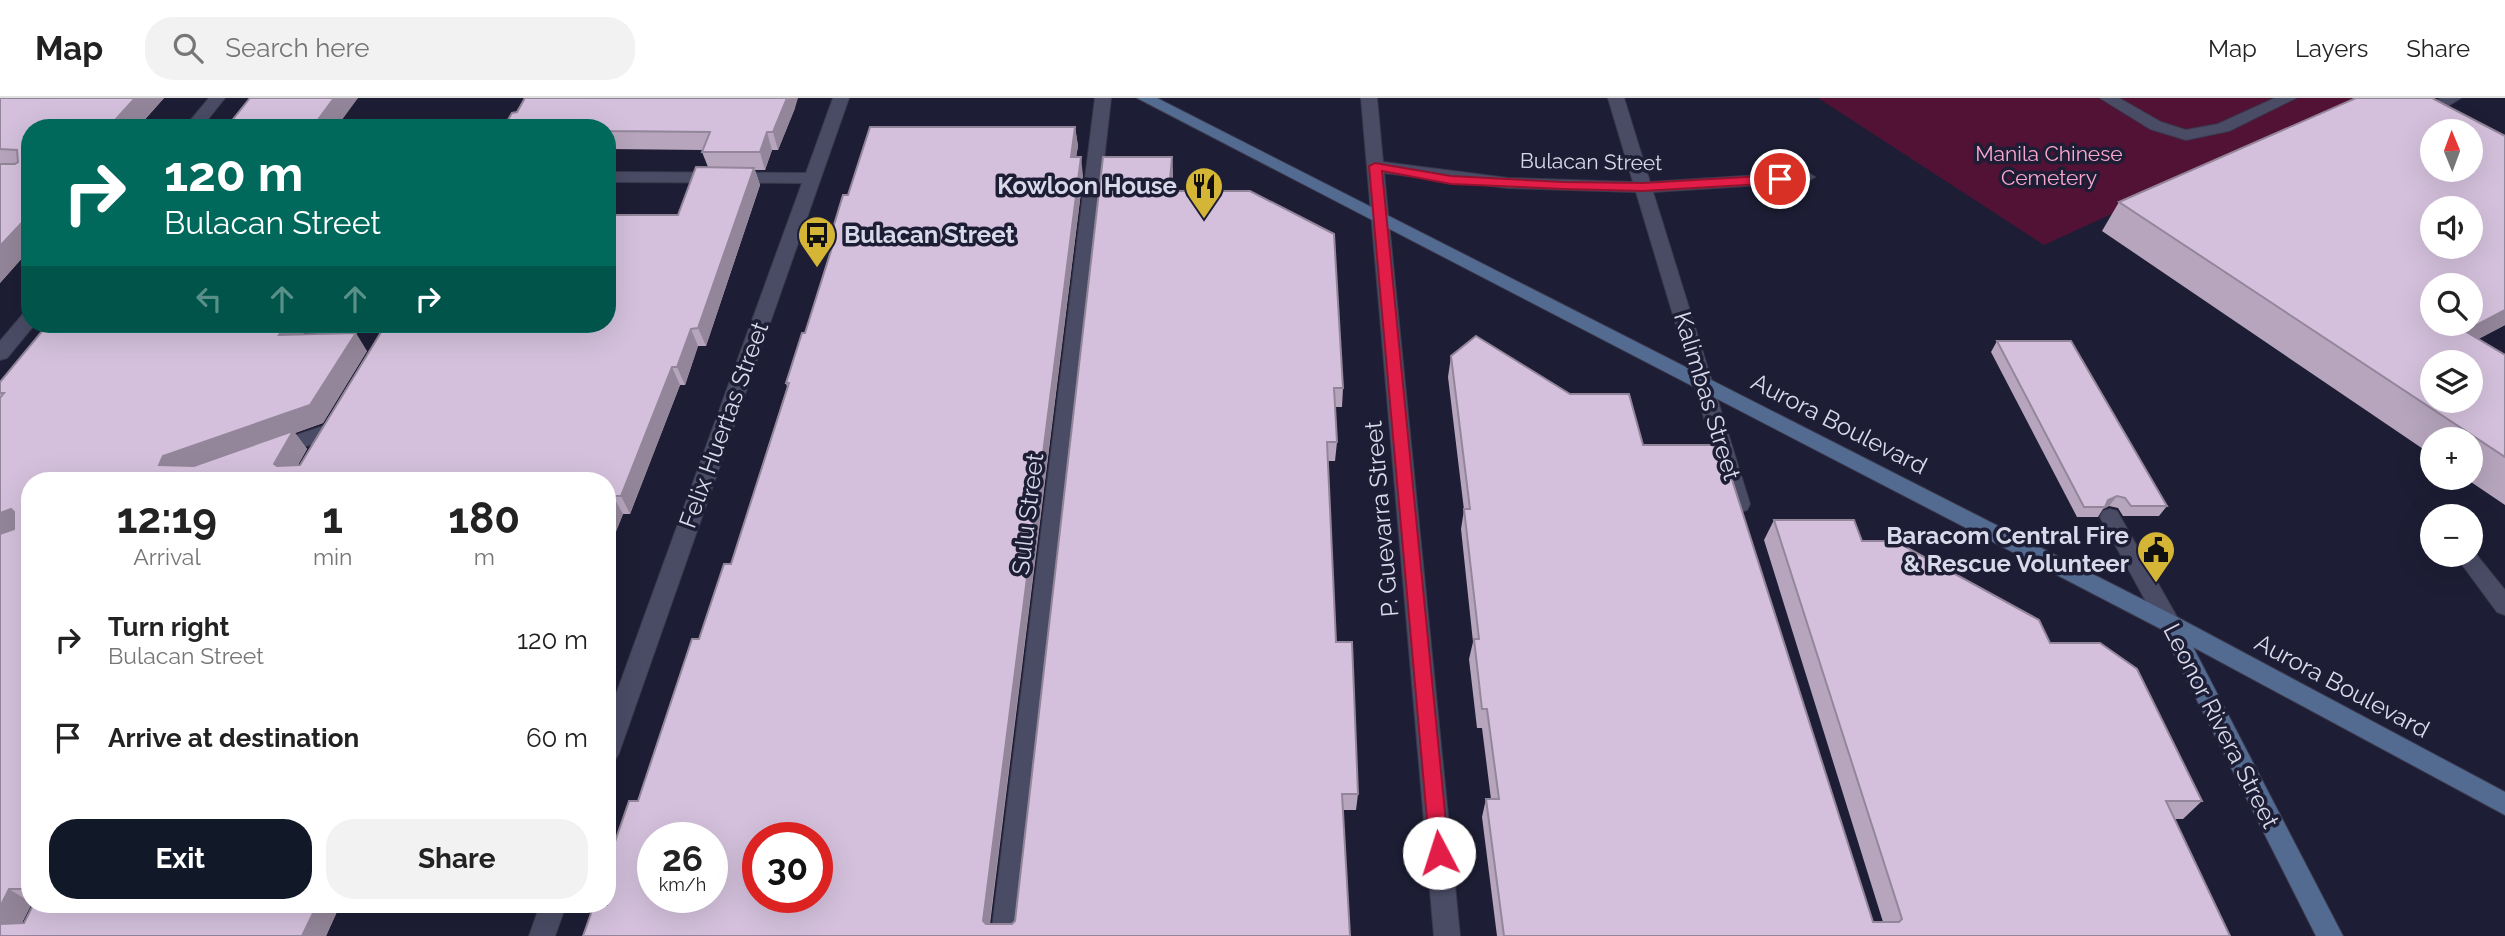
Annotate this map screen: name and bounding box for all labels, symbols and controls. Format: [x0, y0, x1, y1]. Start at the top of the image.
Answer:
search box [145, 17, 635, 80]
text: Map [35, 29, 103, 68]
icon: search [169, 29, 207, 67]
text: Search here [225, 33, 370, 63]
text: Map [2208, 34, 2257, 63]
text: Layers [2295, 34, 2368, 63]
text: Share [2406, 34, 2470, 63]
north arrow [2420, 119, 2483, 182]
map controls [2420, 119, 2483, 567]
park label: Manila Chinese Cemetery [1975, 141, 2123, 190]
text: 120 m [164, 145, 303, 202]
icon: right [49, 147, 140, 238]
street label: Bulacan Street [1520, 148, 1662, 175]
pin [1750, 149, 1810, 209]
icon: arrive [1761, 160, 1799, 198]
restaurant icon: Kowloon House [1183, 165, 1225, 220]
place label: Kowloon House [997, 171, 1177, 200]
button: sound [2420, 196, 2483, 259]
text: Bulacan Street [164, 204, 381, 241]
bus stop icon: Bulacan Street [796, 214, 838, 269]
place label: Bulacan Street [844, 220, 1015, 249]
button: search [2420, 273, 2483, 336]
icon: left [190, 280, 228, 318]
icon: ahead [263, 280, 301, 318]
icon: ahead [336, 280, 374, 318]
icon: right [409, 280, 447, 318]
street label: Kalimbas Street [1668, 308, 1747, 484]
street label: Felix Huertas Street [673, 318, 774, 532]
button: layers [2420, 350, 2483, 413]
street label: Aurora Boulevard [1746, 367, 1932, 480]
street label: P. Guevarra Street [1358, 420, 1405, 618]
button: + [2420, 427, 2483, 490]
street label: Sulu Street [1006, 451, 1049, 576]
text: 12:19 [117, 494, 217, 543]
text: 1 [322, 494, 343, 543]
text: 180 [448, 494, 520, 543]
button: − [2420, 504, 2483, 567]
place label: Baracom Central Fire & Rescue Volunteer [1886, 521, 2129, 578]
public building icon: Baracom Central Fire & Rescue Volunteer [2135, 529, 2177, 584]
text: Arrival [133, 543, 201, 570]
text: min [313, 543, 352, 570]
text: m [474, 543, 495, 570]
text: Turn right [108, 612, 229, 642]
street label: Leonor Rivera Street [2157, 619, 2286, 833]
icon: right [49, 621, 87, 659]
text: 120 m [517, 625, 588, 655]
street label: Aurora Boulevard [2250, 627, 2434, 744]
text: Bulacan Street [108, 642, 264, 669]
icon: arrive [49, 719, 87, 757]
text: Arrive at destination [108, 723, 359, 753]
text: 60 m [526, 723, 588, 753]
position arrow [1402, 816, 1476, 890]
button: Exit [49, 819, 312, 899]
button: Share [326, 819, 588, 899]
speed limit sign: 30 [742, 822, 833, 913]
text: 26 [662, 838, 703, 879]
text: km/h [659, 874, 706, 895]

